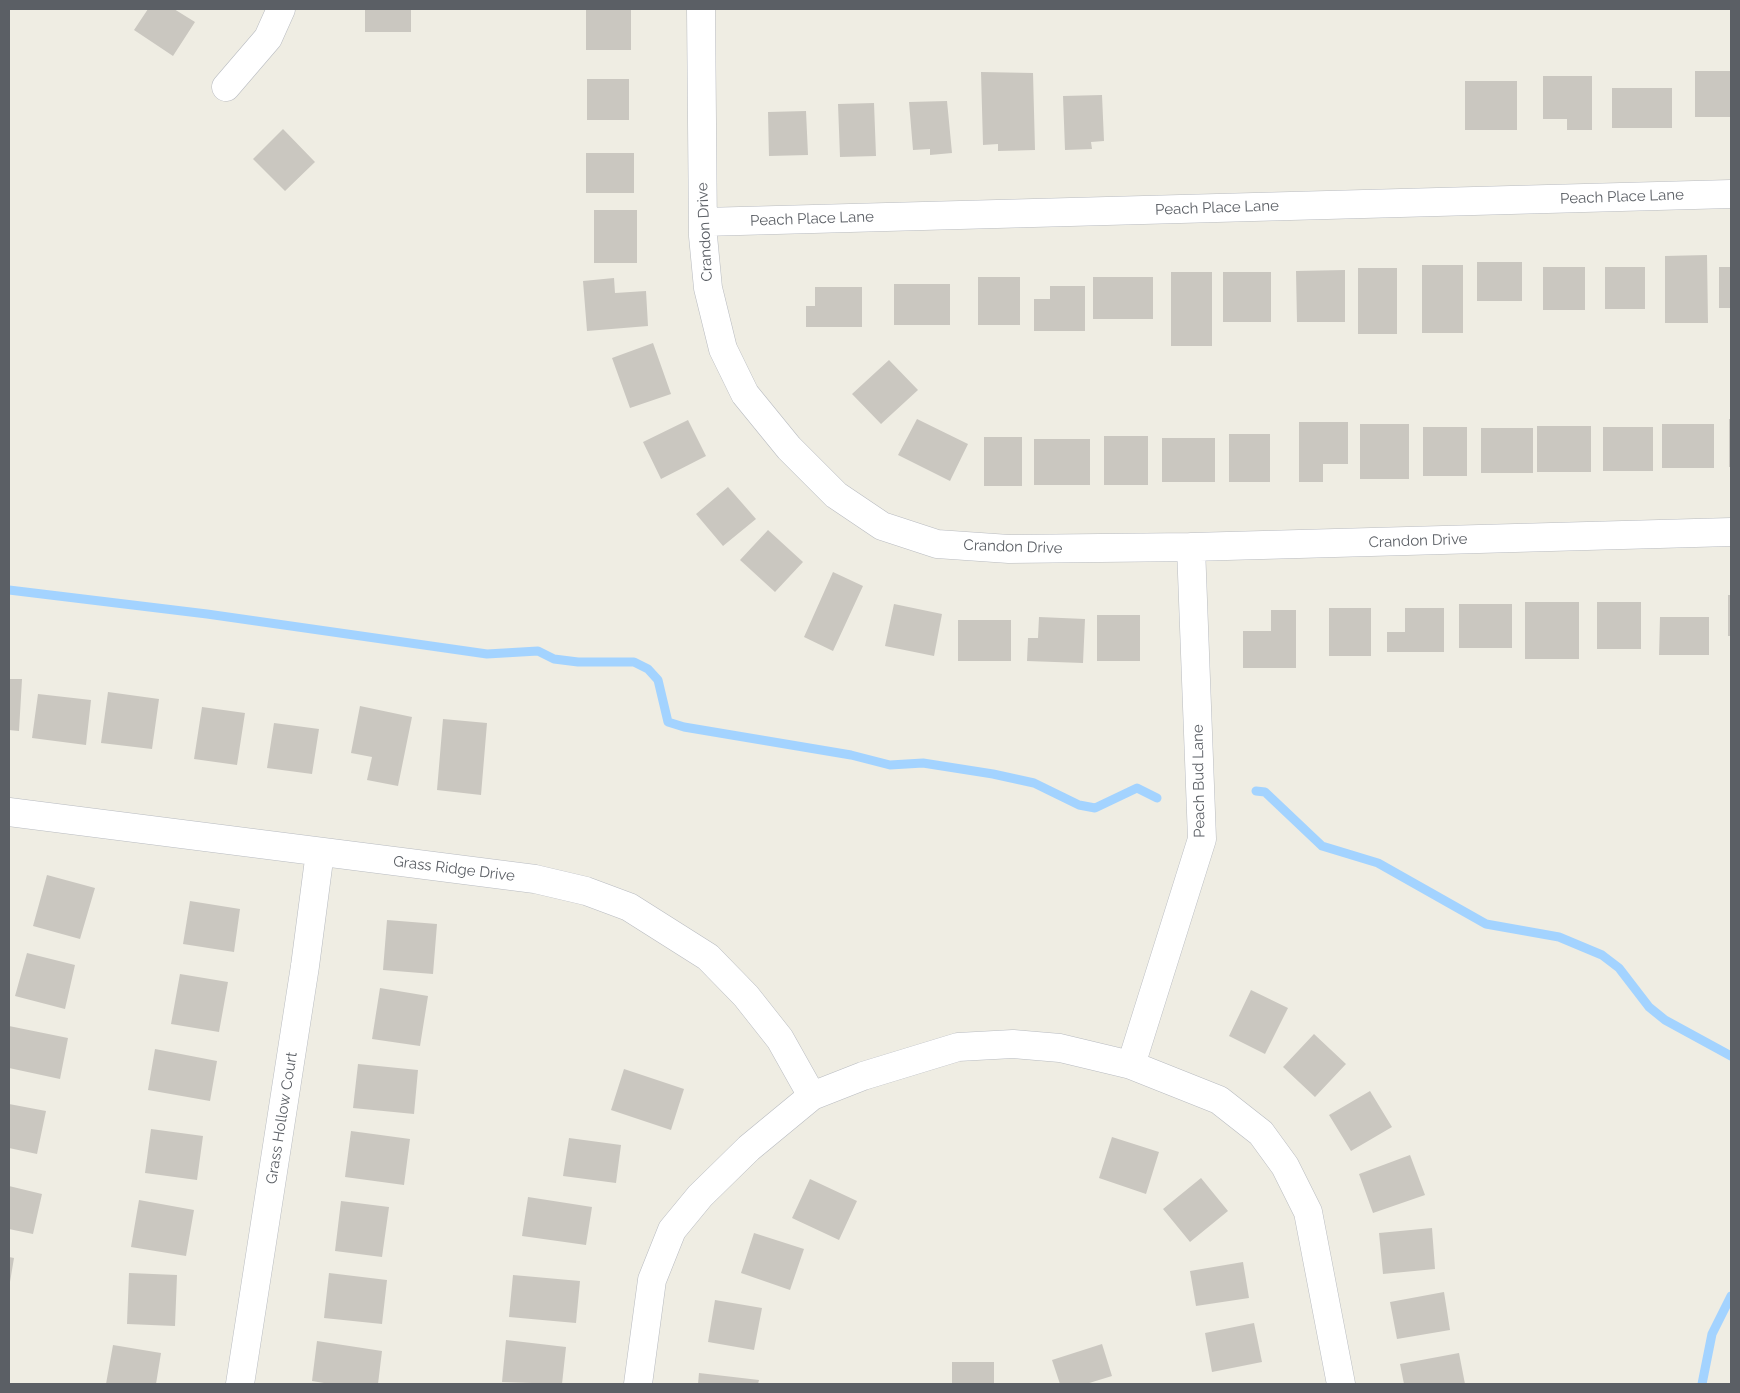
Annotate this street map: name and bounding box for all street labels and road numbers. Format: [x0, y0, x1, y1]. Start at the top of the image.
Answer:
street label: Crandon Drive [693, 182, 717, 282]
street label: Peach Place Lane [1560, 186, 1684, 208]
street label: Peach Place Lane [1155, 197, 1279, 219]
street label: Peach Place Lane [750, 208, 874, 230]
street label: Crandon Drive [1368, 530, 1468, 552]
street label: Crandon Drive [963, 536, 1063, 558]
street label: Peach Bud Lane [1189, 724, 1209, 838]
street label: Grass Ridge Drive [392, 853, 516, 885]
street label: Grass Hollow Court [263, 1051, 301, 1185]

